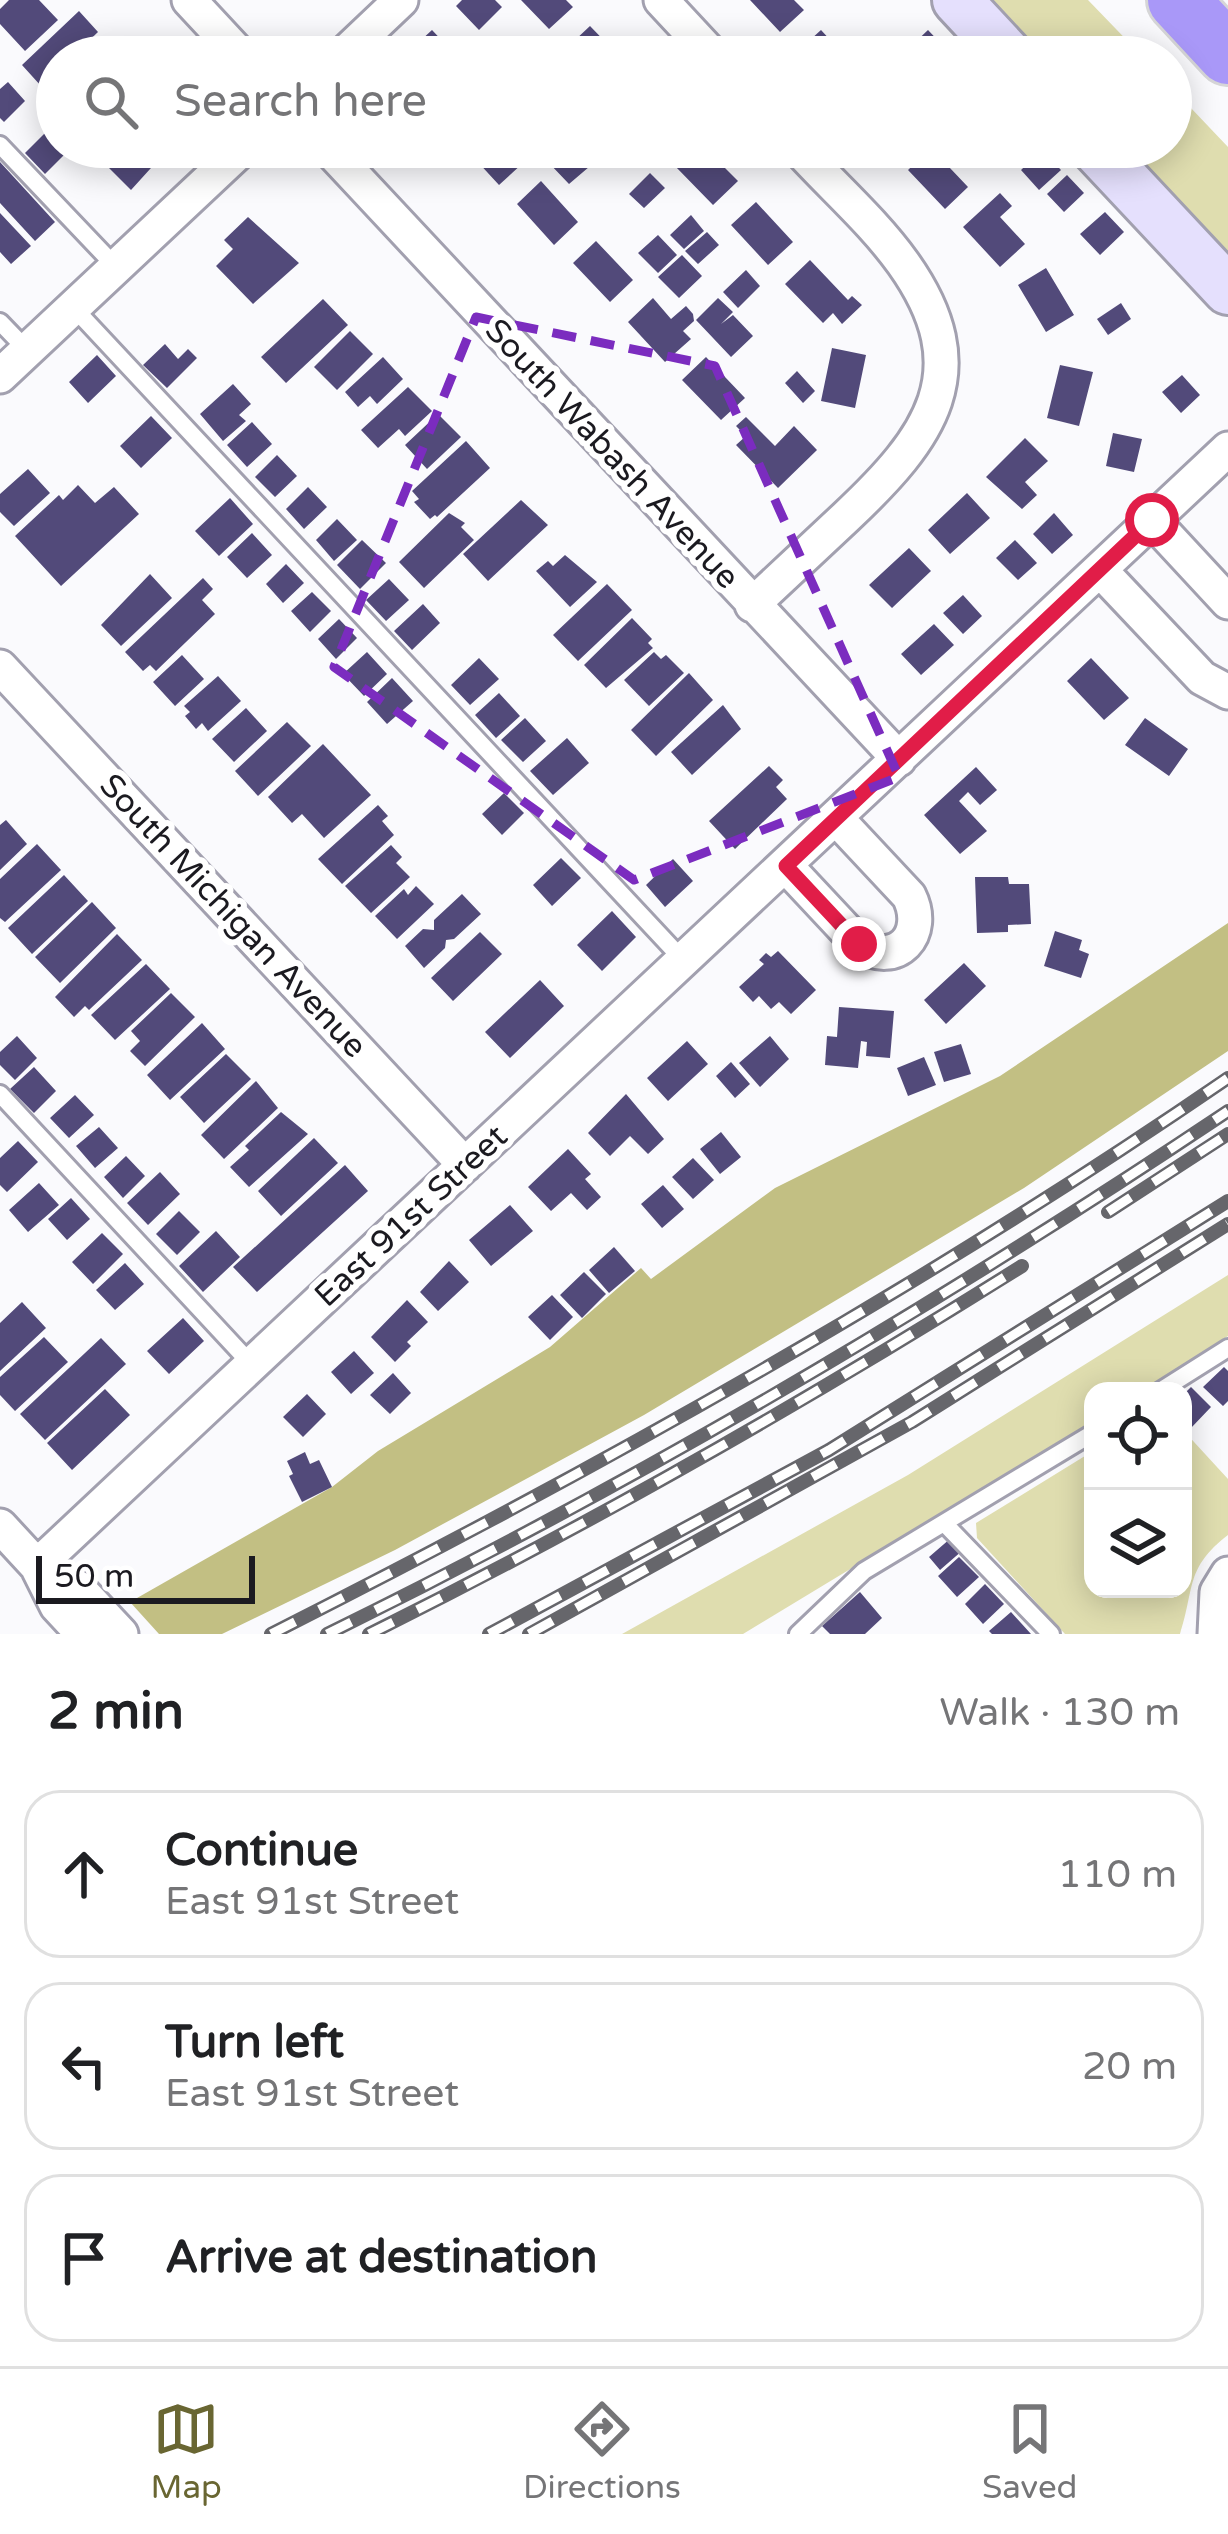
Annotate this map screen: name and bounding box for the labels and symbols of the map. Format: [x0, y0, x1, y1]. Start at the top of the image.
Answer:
street label: South Wabash Avenue [477, 311, 747, 597]
route start [1125, 493, 1179, 547]
street label: South Michigan Avenue [91, 766, 375, 1066]
route end [832, 917, 886, 971]
street label: East 91st Street [307, 1117, 515, 1315]
scale bar [36, 1550, 255, 1603]

